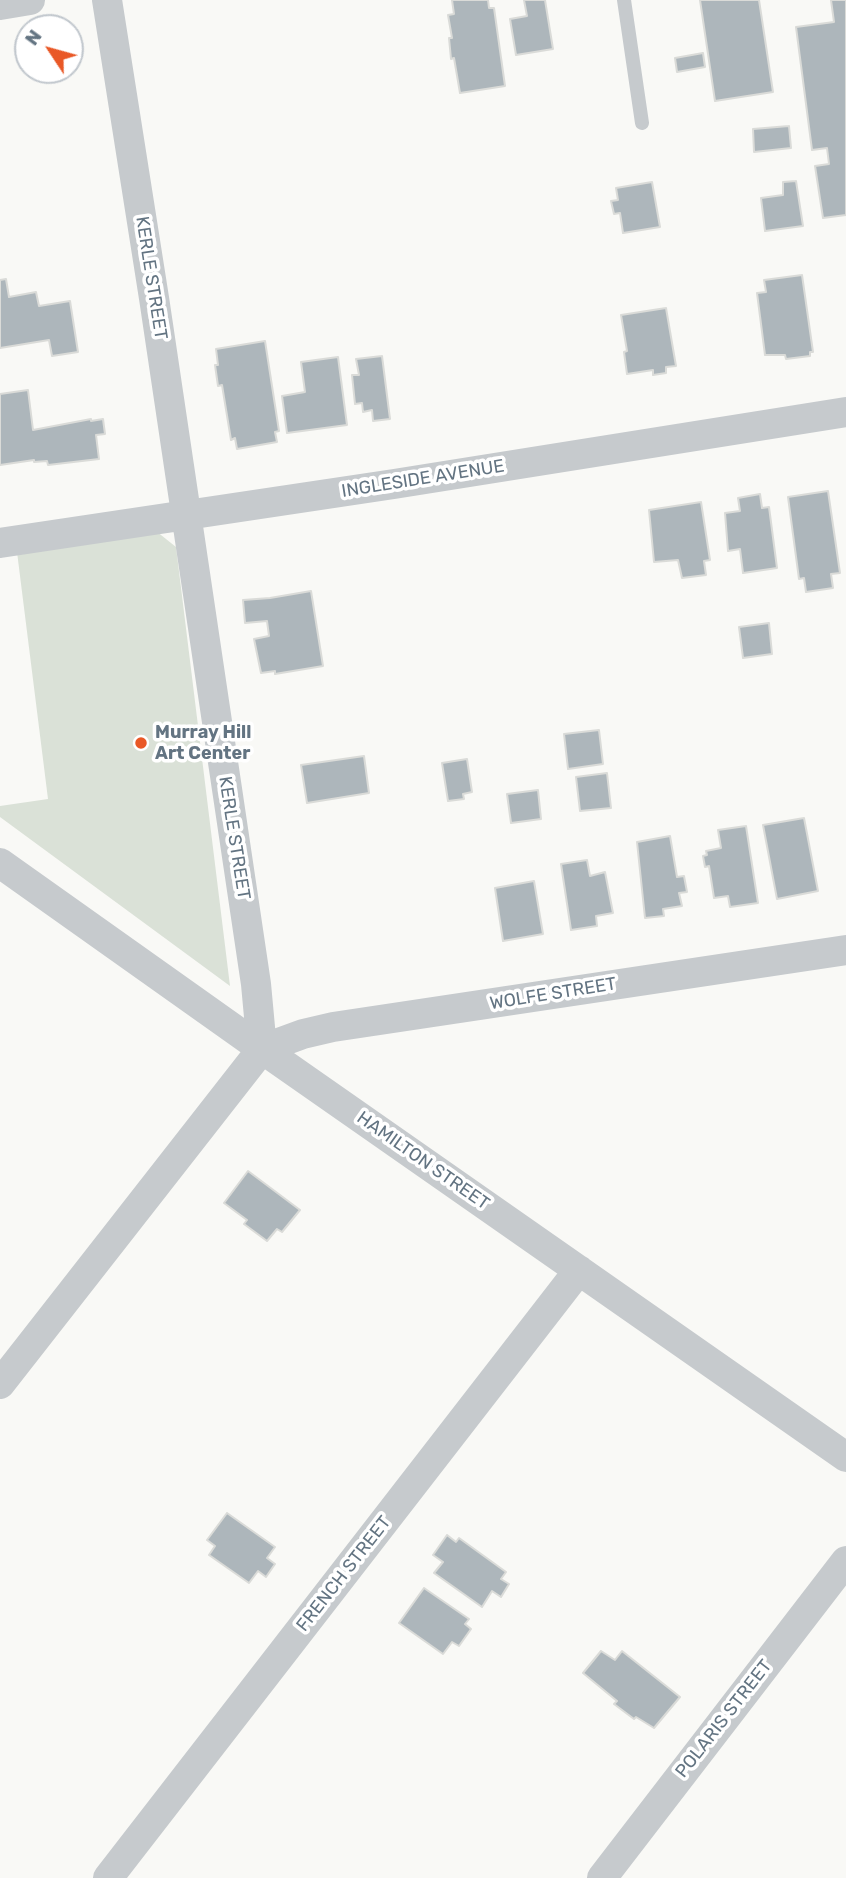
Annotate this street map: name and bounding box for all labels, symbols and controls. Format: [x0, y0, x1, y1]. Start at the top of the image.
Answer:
north arrow [14, 14, 84, 84]
text: N [20, 25, 47, 50]
street label: KERLE STREET [131, 215, 171, 341]
street label: INGLESIDE AVENUE [340, 455, 506, 503]
place label: Murray Hill Art Center [155, 722, 251, 764]
marker: Murray Hill Art Center [133, 735, 149, 751]
street label: KERLE STREET [214, 775, 254, 901]
street label: WOLFE STREET [488, 973, 618, 1015]
street label: HAMILTON STREET [353, 1107, 493, 1215]
street label: FRENCH STREET [292, 1512, 396, 1636]
street label: POLARIS STREET [671, 1656, 777, 1782]

